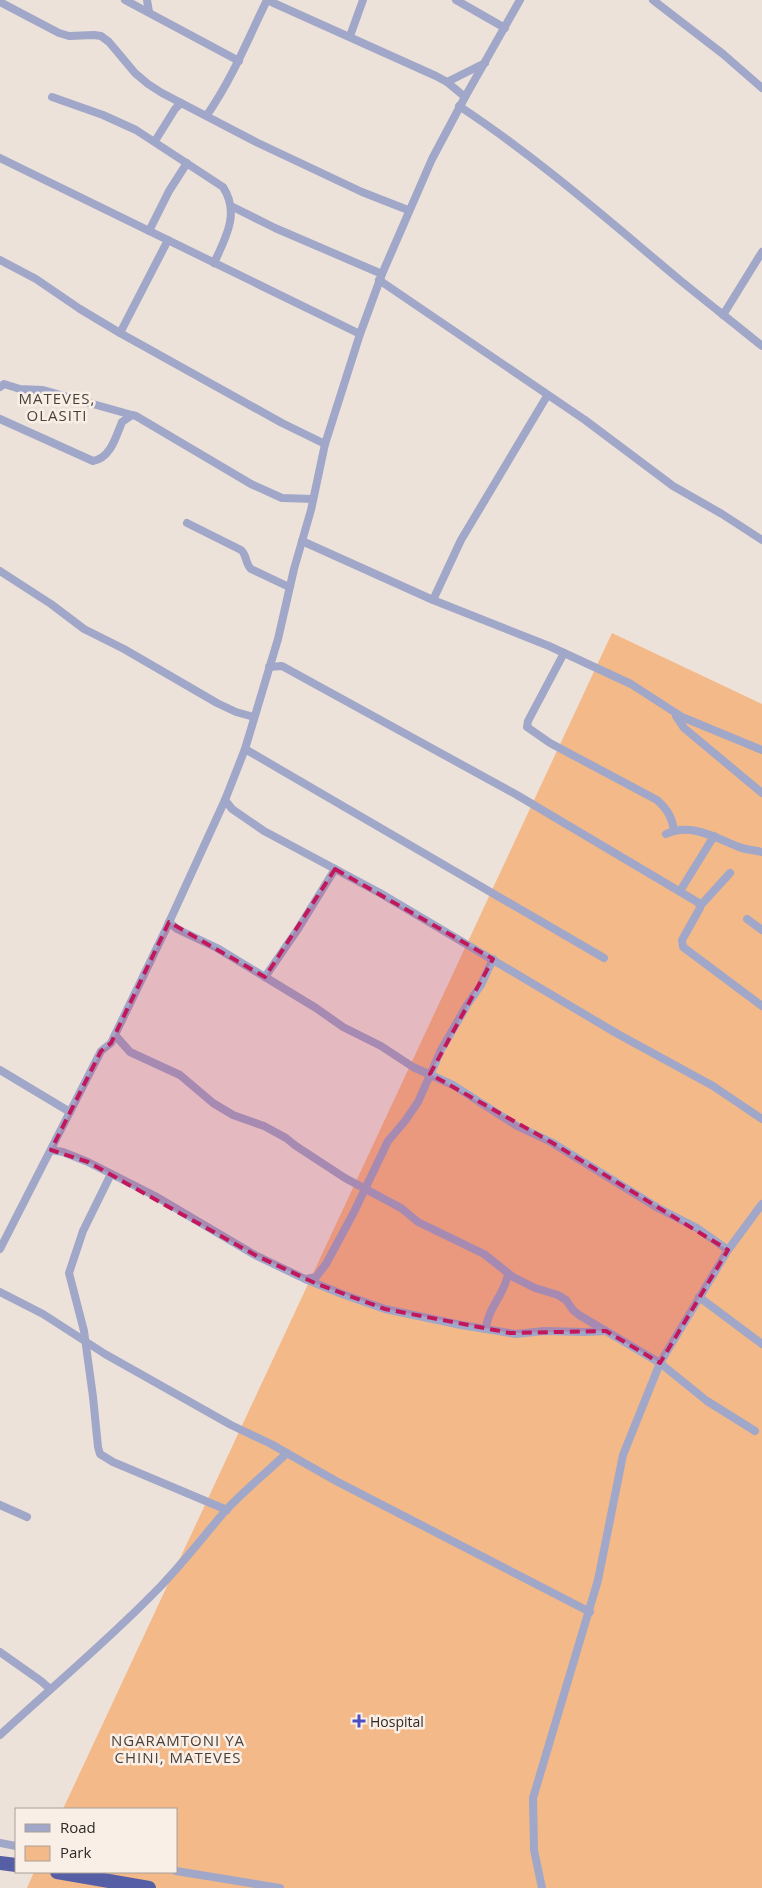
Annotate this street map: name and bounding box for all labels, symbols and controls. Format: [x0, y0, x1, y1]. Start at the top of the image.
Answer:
district label: MATEVES, OLASITI [19, 388, 95, 425]
place label: Hospital [370, 1712, 424, 1731]
marker: Hospital [352, 1714, 366, 1728]
district label: NGARAMTONI YA CHINI, MATEVES [111, 1730, 245, 1767]
legend [15, 1808, 178, 1873]
text: Road [60, 1817, 96, 1837]
text: Park [60, 1842, 91, 1862]

